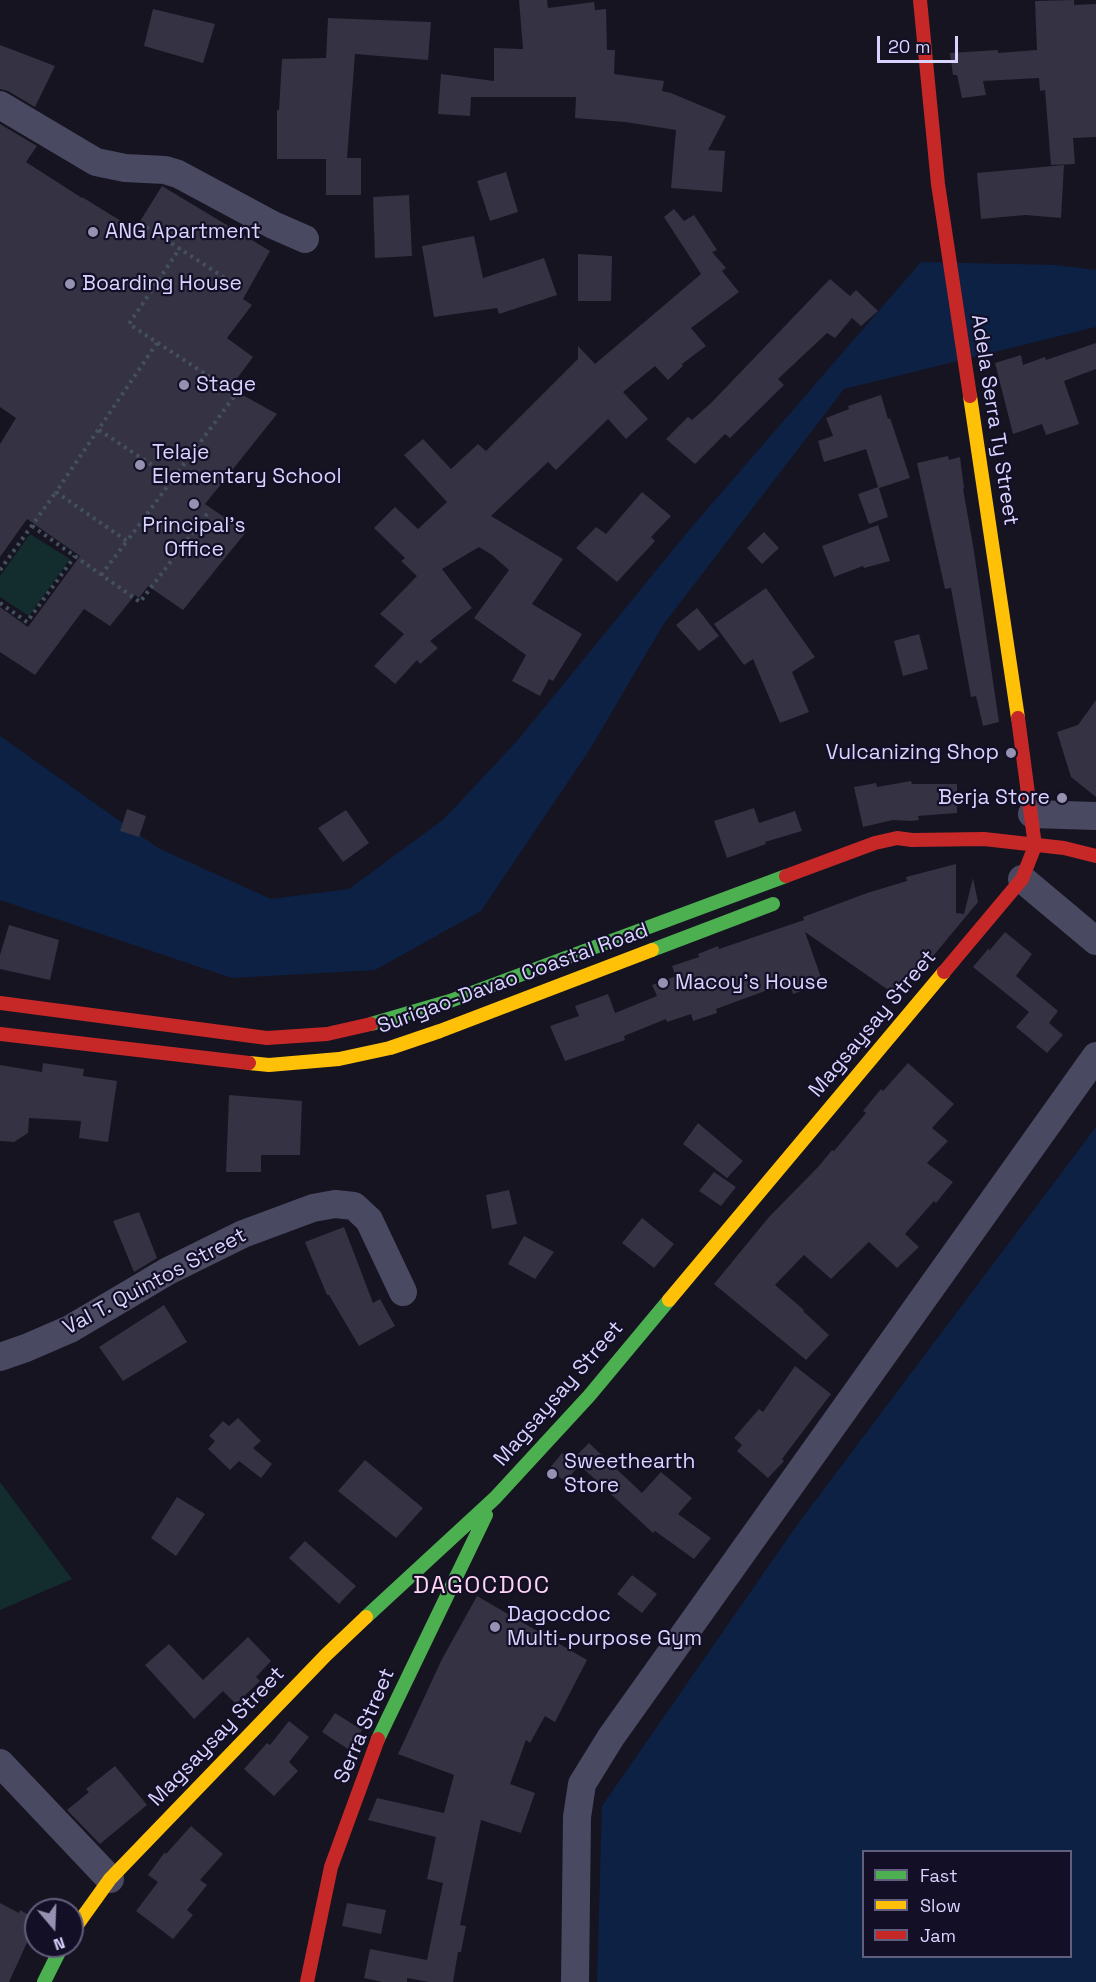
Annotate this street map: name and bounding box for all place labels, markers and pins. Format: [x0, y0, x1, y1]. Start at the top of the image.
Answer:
place label: ANG Apartment [105, 219, 261, 245]
marker: ANG Apartment [86, 225, 100, 239]
place label: Boarding House [82, 271, 242, 297]
marker: Boarding House [63, 277, 77, 291]
place label: Stage [196, 372, 256, 398]
marker: Stage [177, 378, 191, 392]
place label: Telaje Elementary School [152, 440, 342, 490]
marker: Telaje Elementary School [133, 458, 147, 472]
marker: Principal's Office [187, 497, 201, 511]
place label: Principal's Office [142, 513, 246, 563]
place label: Vulcanizing Shop [825, 740, 999, 766]
marker: Vulcanizing Shop [1004, 746, 1018, 760]
place label: Berja Store [938, 785, 1050, 811]
marker: Berja Store [1055, 791, 1069, 805]
place label: Macoy's House [675, 970, 828, 996]
marker: Macoy's House [656, 976, 670, 990]
place label: Sweethearth Store [564, 1449, 695, 1499]
marker: Sweethearth Store [545, 1467, 559, 1481]
place label: Dagocdoc Multi-purpose Gym [507, 1602, 702, 1652]
marker: Dagocdoc Multi-purpose Gym [488, 1620, 502, 1634]

